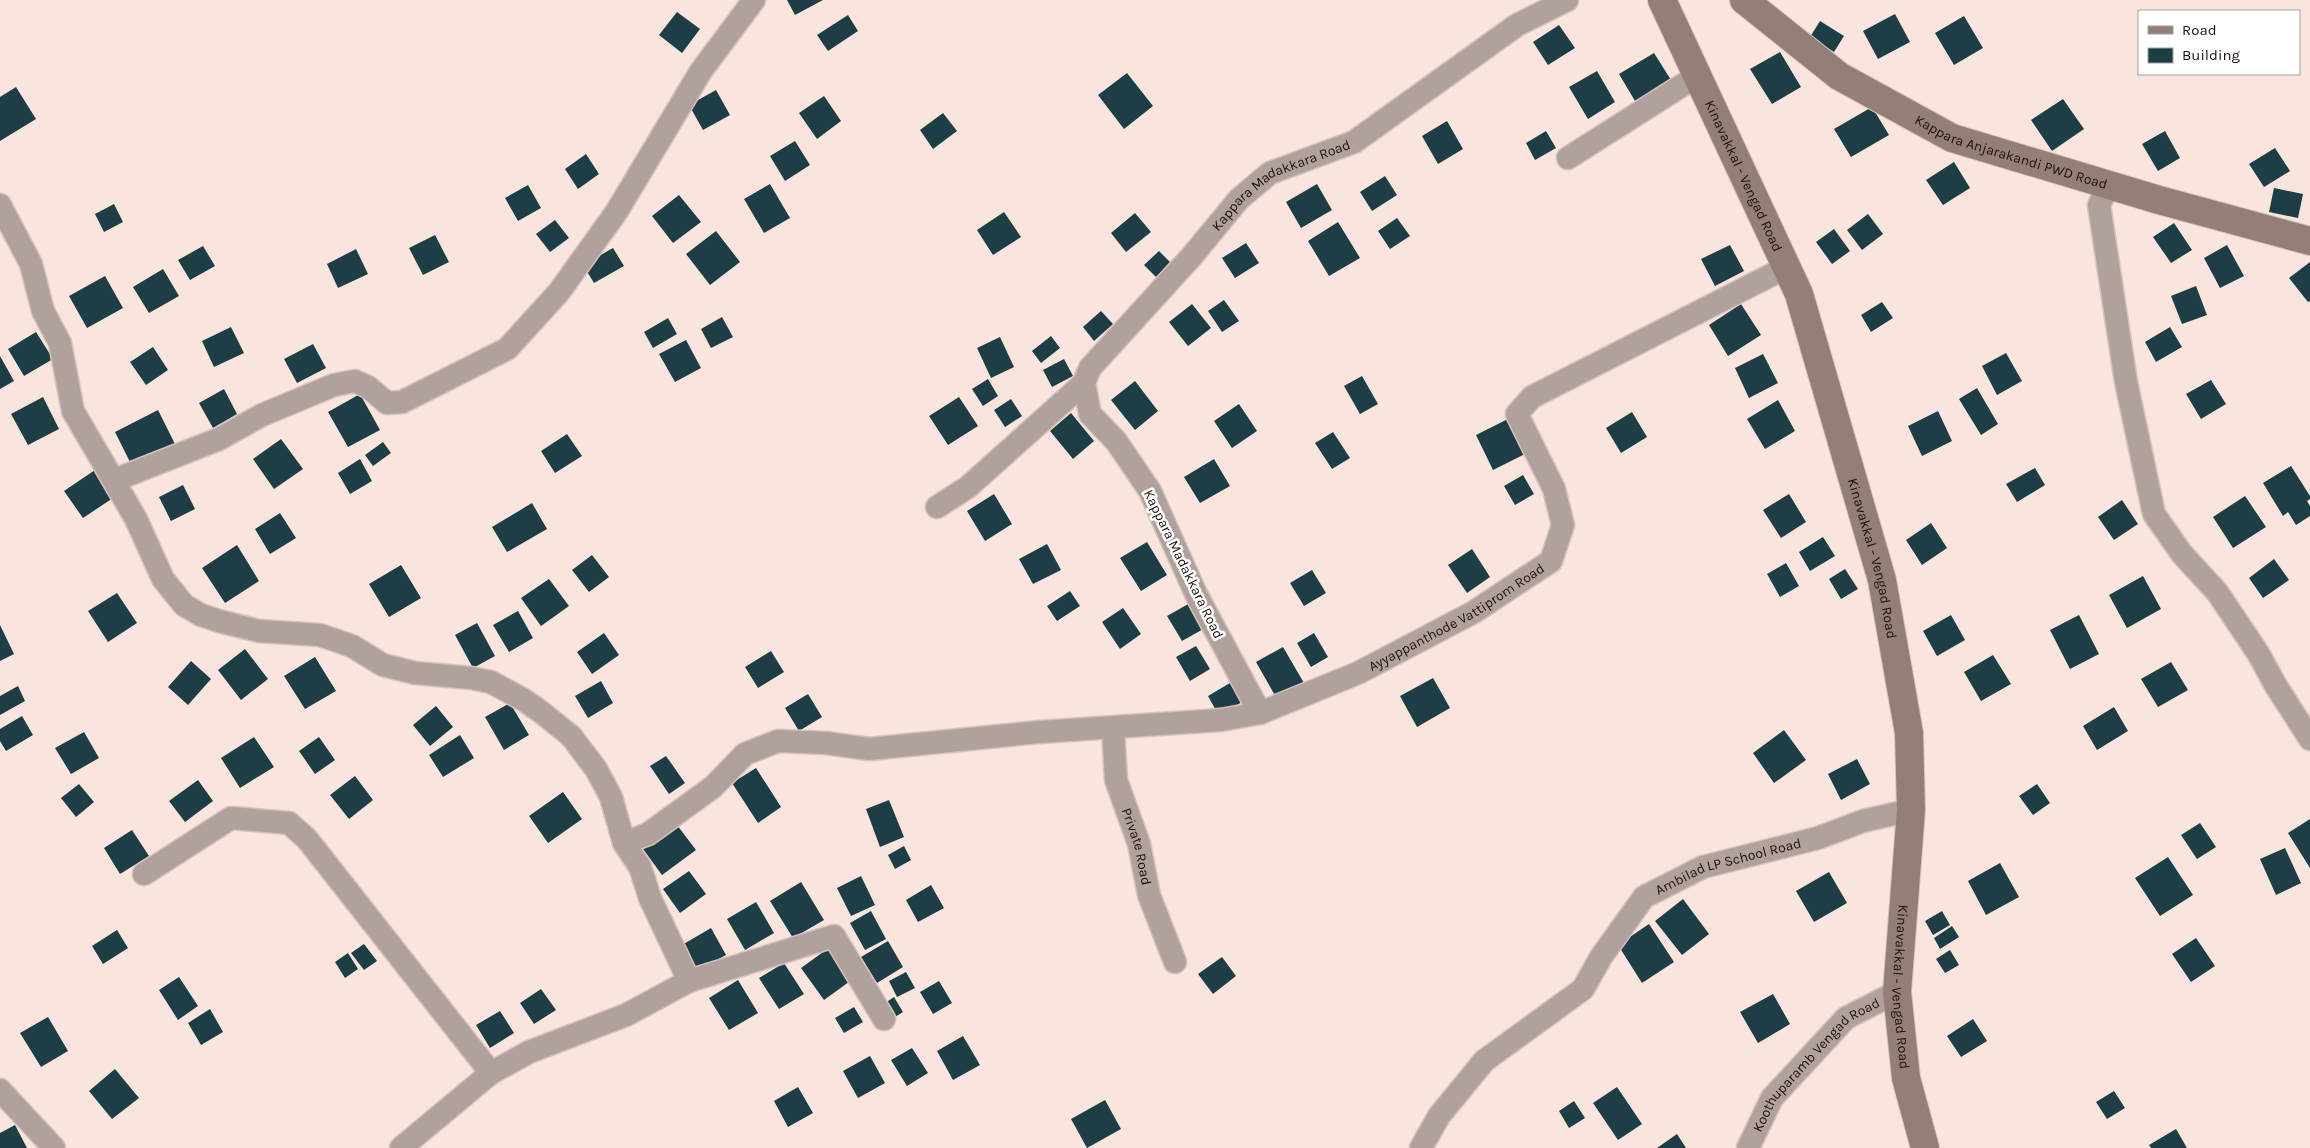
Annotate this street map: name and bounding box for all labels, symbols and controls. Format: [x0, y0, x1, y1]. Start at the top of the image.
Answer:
legend [2138, 10, 2300, 75]
text: Road [2182, 21, 2217, 39]
text: Building [2182, 46, 2240, 64]
street label: Kinavakkal - Vengad Road [1701, 98, 1786, 255]
street label: Kappara Anjarakandi PWD Road [1912, 111, 2109, 193]
street label: Kappara Madakkara Road [1208, 136, 1353, 234]
street label: Kinavakkal - Vengad Road [1844, 476, 1900, 640]
street label: Kappara Madakkara Road [1140, 487, 1227, 642]
street label: Ayyappanthode Vattiprom Road [1366, 560, 1548, 675]
street label: Private Road [1118, 806, 1155, 887]
street label: Ambilad LP School Road [1652, 835, 1803, 899]
street label: Kinavakkal - Vengad Road [1888, 904, 1913, 1070]
street label: Koothuparamb Vengad Road [1749, 994, 1883, 1135]

